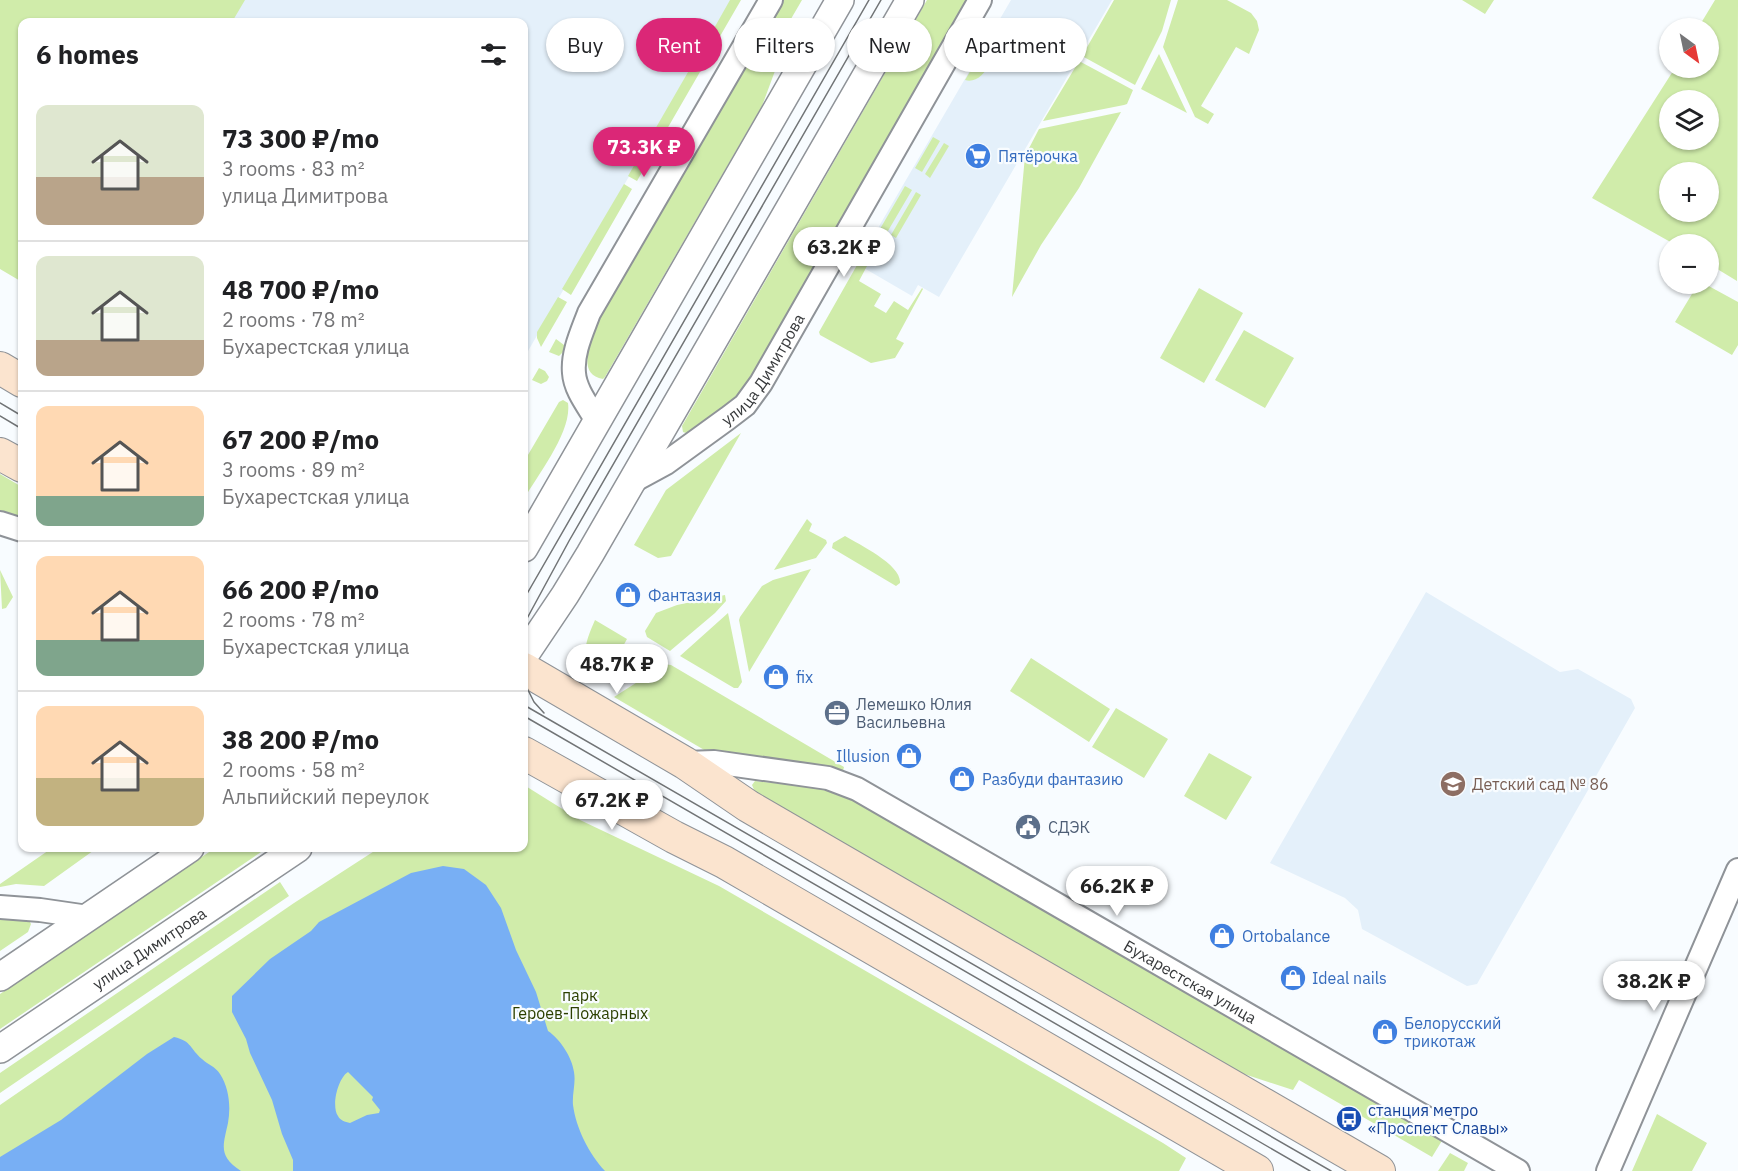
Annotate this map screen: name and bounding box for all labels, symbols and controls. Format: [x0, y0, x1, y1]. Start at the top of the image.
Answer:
chip: Buy [546, 18, 624, 72]
chip: Rent [636, 18, 722, 72]
chip: Filters [734, 18, 835, 72]
chip: New [847, 18, 932, 72]
chip: Apartment [944, 18, 1087, 72]
north arrow [1659, 18, 1719, 78]
map controls [1659, 18, 1719, 294]
text: 6 homes [36, 37, 139, 71]
icon: filters [477, 38, 510, 71]
button: layers [1659, 90, 1719, 150]
text: 73 300 ₽/mo [222, 121, 379, 155]
pin: 73.3K ₽ [589, 127, 699, 178]
icon: home [84, 129, 156, 201]
text: 73.3K ₽ [607, 133, 681, 160]
supermarket icon: Пятёрочка [963, 141, 993, 171]
place label: Пятёрочка [998, 146, 1078, 166]
text: 3 rooms · 83 m² [222, 155, 365, 182]
button: + [1659, 162, 1719, 222]
text: улица Димитрова [222, 182, 388, 209]
pin: 63.2K ₽ [789, 227, 899, 278]
text: 63.2K ₽ [807, 233, 881, 260]
button: − [1659, 234, 1719, 294]
text: 48 700 ₽/mo [222, 272, 379, 306]
icon: home [84, 280, 156, 352]
text: 2 rooms · 78 m² [222, 306, 365, 333]
street label: улица Димитрова [717, 310, 809, 430]
text: Бухарестская улица [222, 333, 410, 360]
text: 67 200 ₽/mo [222, 422, 379, 456]
icon: home [84, 430, 156, 502]
text: 3 rooms · 89 m² [222, 456, 365, 483]
text: Бухарестская улица [222, 483, 410, 510]
text: 66 200 ₽/mo [222, 572, 379, 606]
icon: home [84, 580, 156, 652]
shop icon: Фантазия [613, 580, 643, 610]
place label: Фантазия [648, 585, 721, 605]
text: 2 rooms · 78 m² [222, 606, 365, 633]
text: Бухарестская улица [222, 633, 410, 660]
pin: 48.7K ₽ [562, 644, 672, 695]
text: 48.7K ₽ [580, 650, 654, 677]
shop icon: fix [761, 662, 791, 692]
place label: fix [796, 667, 813, 687]
place label: Лемешко Юлия Васильевна [856, 694, 972, 732]
office icon: Лемешко Юлия Васильевна [822, 698, 852, 728]
text: 38 200 ₽/mo [222, 722, 379, 756]
icon: home [84, 730, 156, 802]
shop icon: Illusion [894, 741, 924, 771]
place label: Illusion [836, 746, 890, 766]
text: 2 rooms · 58 m² [222, 756, 365, 783]
shop icon: Разбуди фантазию [947, 764, 977, 794]
place label: Разбуди фантазию [982, 769, 1123, 789]
school or university icon: Детский сад № 86 [1438, 769, 1468, 799]
place label: Детский сад № 86 [1472, 774, 1609, 794]
pin: 67.2K ₽ [557, 780, 667, 831]
text: Альпийский переулок [222, 783, 429, 810]
text: 67.2K ₽ [575, 786, 649, 813]
public building icon: СДЭК [1013, 812, 1043, 842]
place label: СДЭК [1048, 817, 1090, 837]
pin: 66.2K ₽ [1062, 866, 1172, 917]
text: 66.2K ₽ [1080, 872, 1154, 899]
street label: улица Димитрова [89, 903, 210, 994]
shop icon: Ortobalance [1207, 921, 1237, 951]
place label: Ortobalance [1242, 926, 1331, 946]
street label: Бухарестская улица [1120, 935, 1261, 1028]
pin: 38.2K ₽ [1599, 961, 1709, 1012]
shop icon: Ideal nails [1278, 963, 1308, 993]
text: 38.2K ₽ [1617, 967, 1691, 994]
place label: Ideal nails [1312, 968, 1387, 988]
park label: парк Героев-Пожарных [512, 985, 648, 1023]
place label: Белорусский трикотаж [1404, 1013, 1502, 1051]
shop icon: Белорусский трикотаж [1370, 1017, 1400, 1047]
place label: станция метро «Проспект Славы» [1368, 1100, 1508, 1138]
bus stop icon: станция метро «Проспект Славы» [1334, 1104, 1364, 1134]

